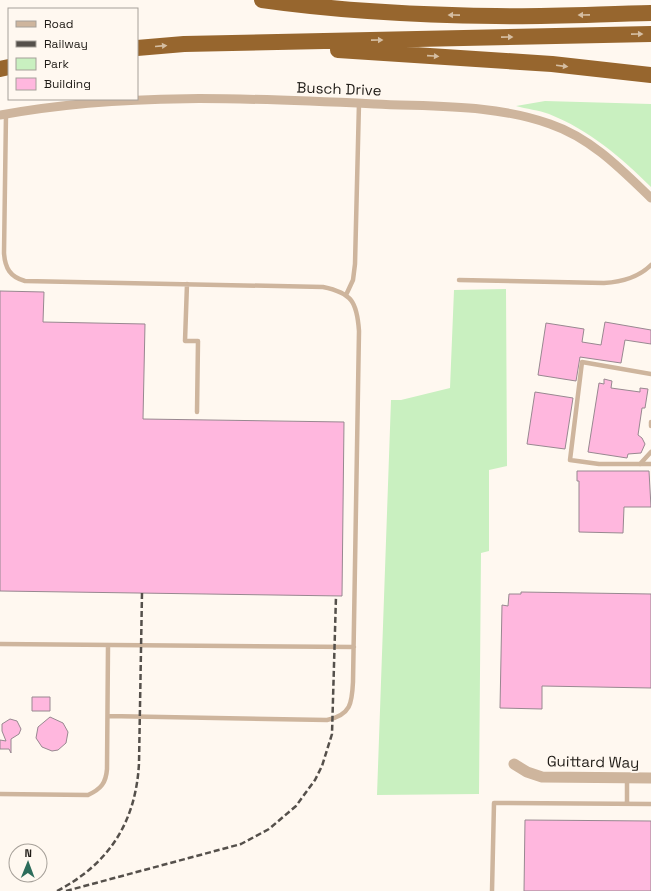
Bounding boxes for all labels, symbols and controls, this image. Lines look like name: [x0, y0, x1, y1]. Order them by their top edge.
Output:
legend: [8, 8, 138, 100]
one-way arrow: [448, 12, 460, 19]
one-way arrow: [577, 12, 590, 18]
text: Road: [44, 16, 73, 32]
one-way arrow: [631, 31, 644, 37]
one-way arrow: [501, 34, 514, 40]
text: Railway: [44, 36, 88, 52]
one-way arrow: [371, 37, 384, 43]
one-way arrow: [155, 43, 167, 49]
one-way arrow: [427, 52, 439, 59]
text: Park: [44, 56, 69, 72]
one-way arrow: [556, 63, 568, 69]
text: Building: [44, 76, 91, 92]
street label: Busch Drive: [296, 78, 382, 99]
street label: Guittard Way: [547, 751, 639, 772]
north arrow: [8, 843, 48, 883]
text: N: [24, 846, 32, 860]

